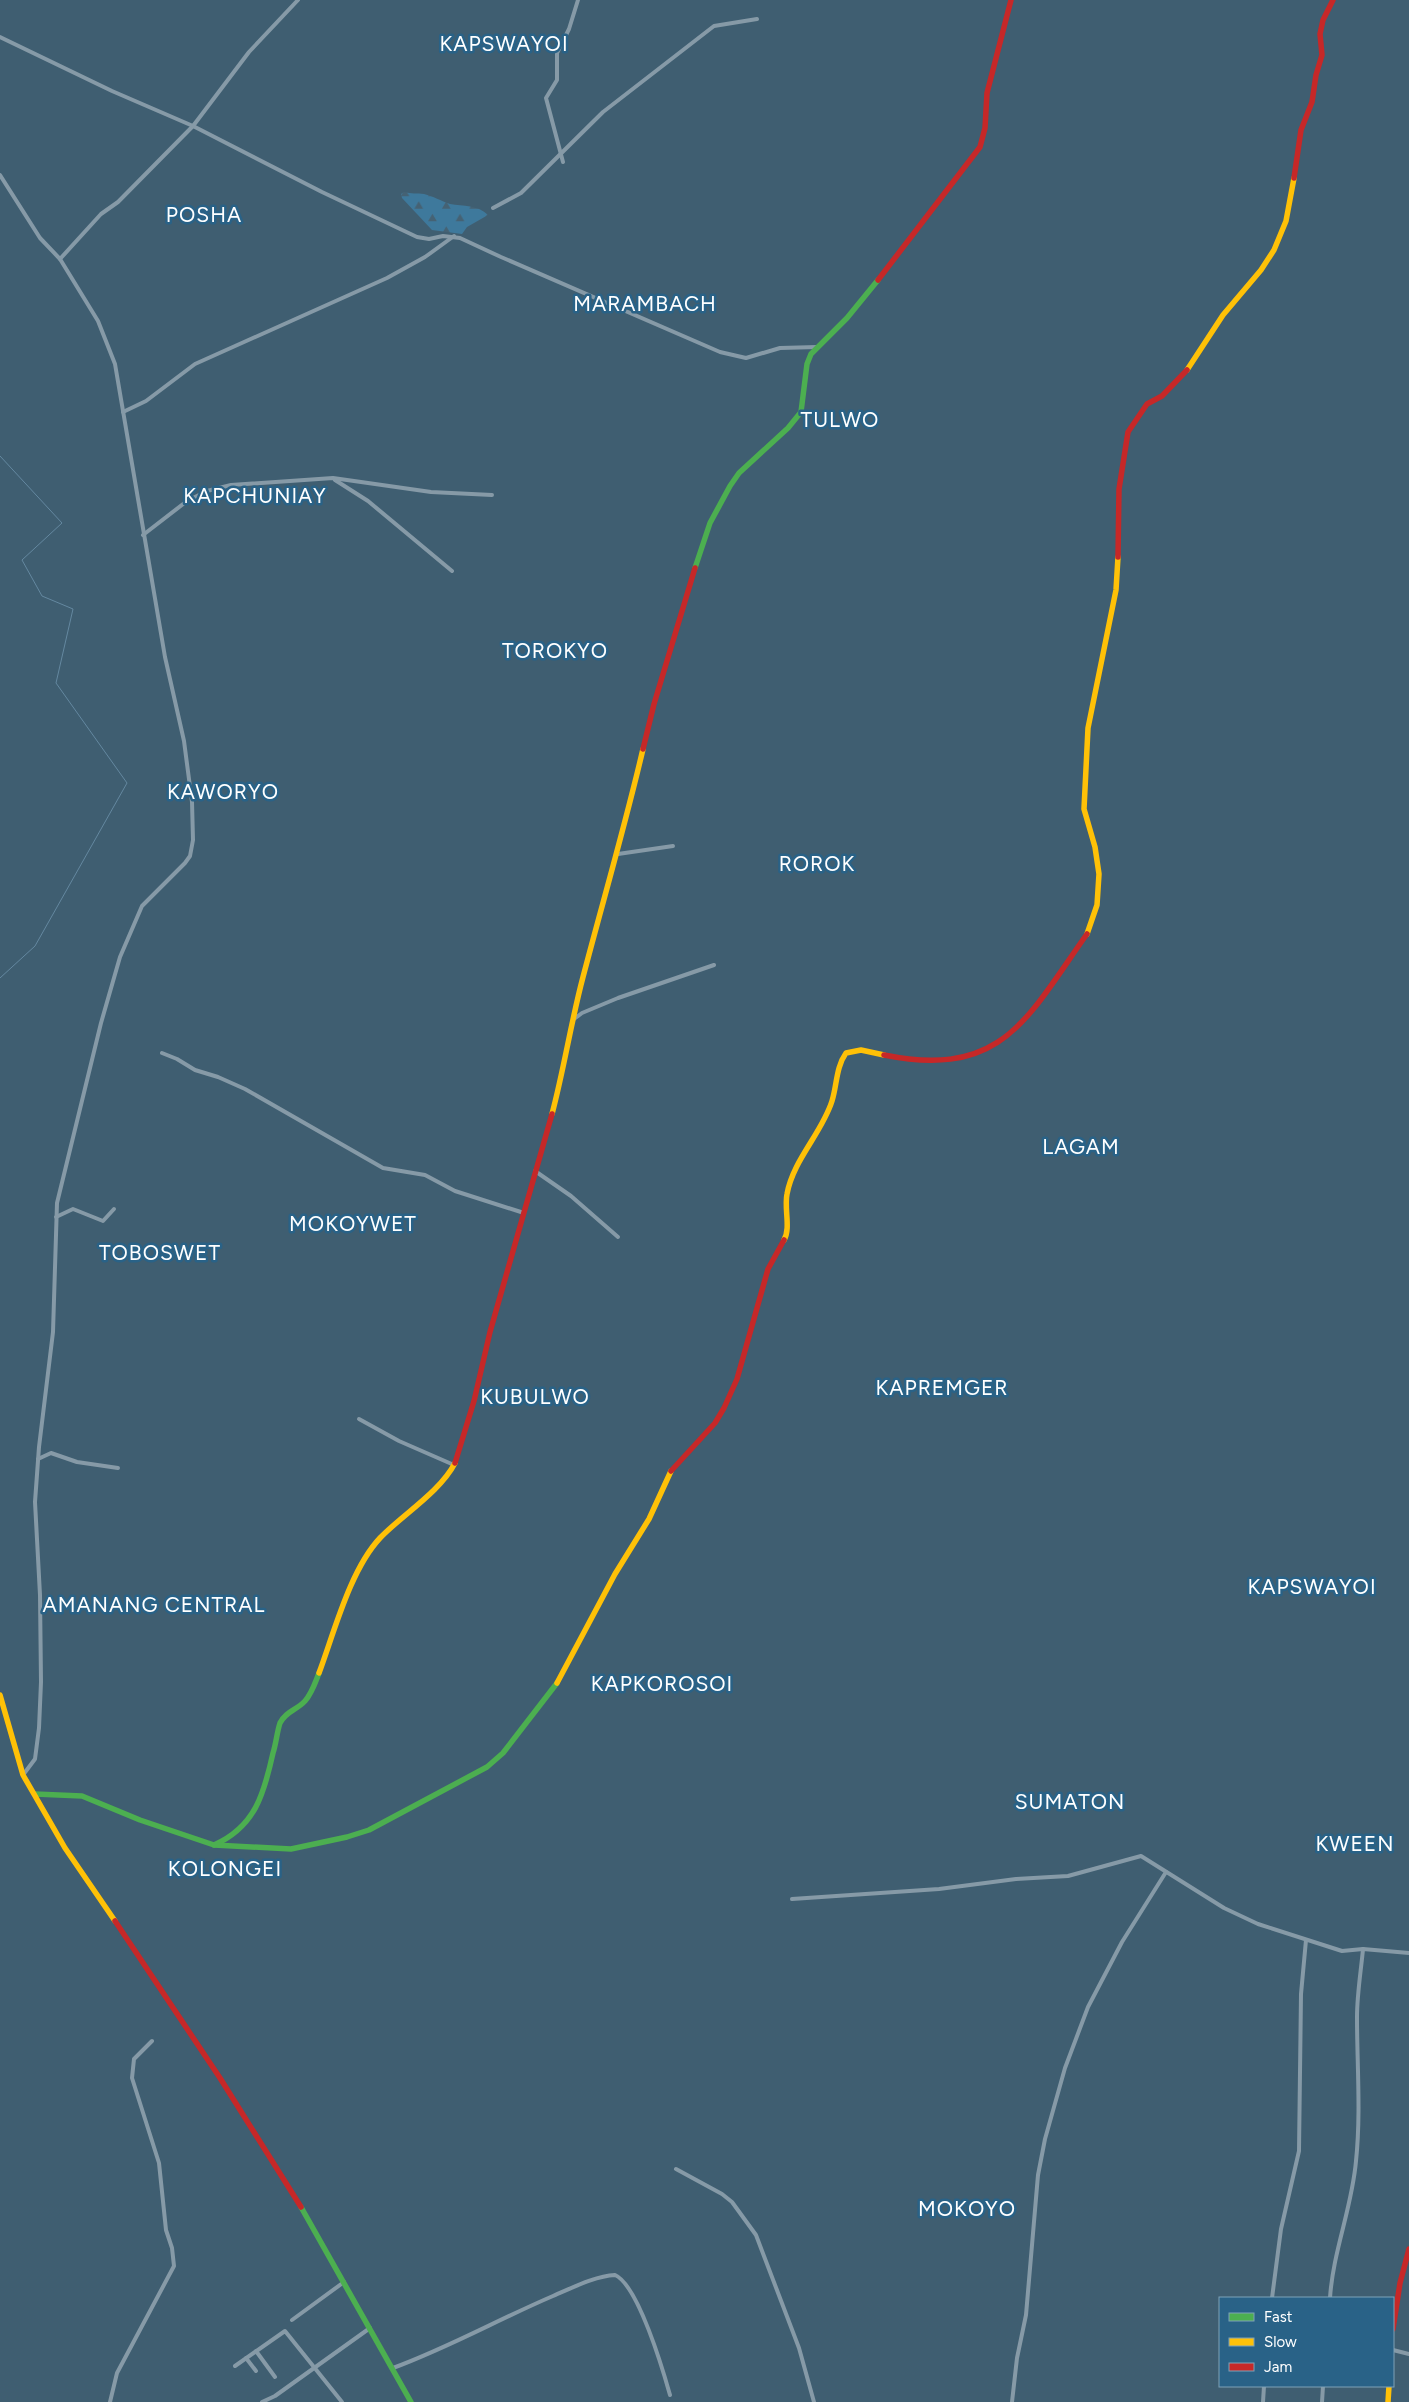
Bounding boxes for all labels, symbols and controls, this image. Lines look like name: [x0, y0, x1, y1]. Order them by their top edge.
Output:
district label: KAPSWAYOI: [439, 31, 569, 56]
district label: POSHA: [166, 202, 242, 227]
district label: MARAMBACH: [573, 291, 717, 316]
district label: TULWO: [801, 407, 879, 432]
district label: KAPCHUNIAY: [183, 483, 327, 508]
district label: TOROKYO: [502, 638, 608, 663]
district label: KAWORYO: [167, 779, 279, 804]
district label: ROROK: [779, 851, 855, 876]
district label: LAGAM: [1042, 1134, 1120, 1159]
district label: MOKOYWET: [289, 1211, 417, 1236]
district label: TOBOSWET: [99, 1240, 221, 1265]
district label: KAPREMGER: [875, 1375, 1009, 1400]
district label: KUBULWO: [480, 1384, 590, 1409]
district label: KAPSWAYOI: [1247, 1574, 1377, 1599]
district label: AMANANG CENTRAL: [43, 1592, 265, 1617]
district label: KAPKOROSOI: [591, 1671, 733, 1696]
district label: SUMATON: [1015, 1789, 1125, 1814]
district label: KWEEN: [1315, 1831, 1395, 1856]
district label: KOLONGEI: [168, 1856, 282, 1881]
district label: MOKOYO: [918, 2196, 1016, 2221]
legend: [1219, 2297, 1394, 2387]
text: Fast: [1264, 2308, 1293, 2326]
text: Slow: [1264, 2333, 1297, 2351]
text: Jam: [1264, 2358, 1292, 2376]

